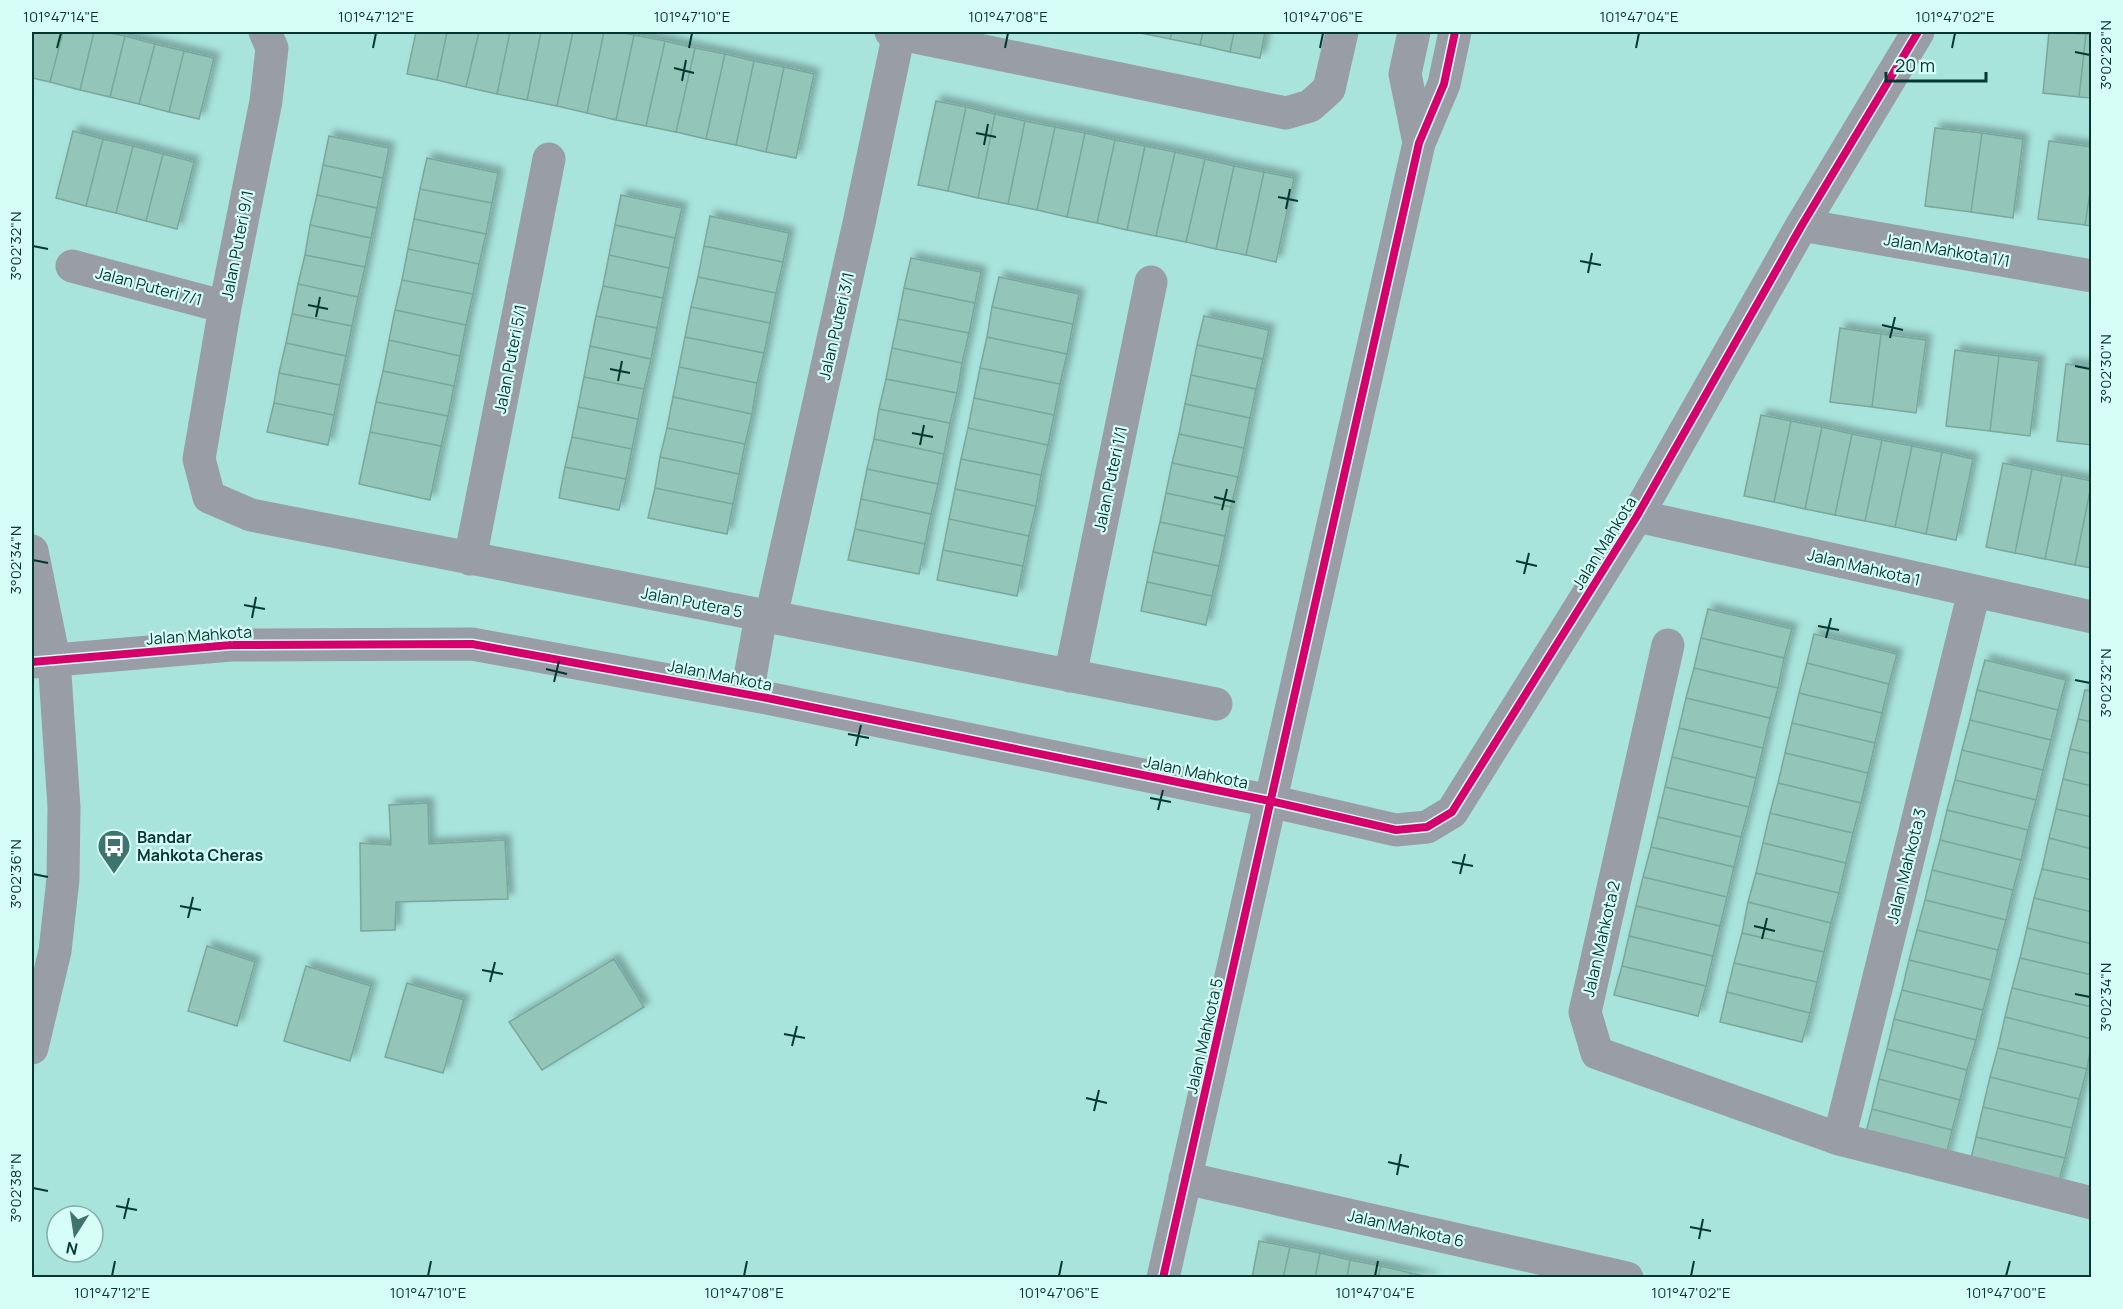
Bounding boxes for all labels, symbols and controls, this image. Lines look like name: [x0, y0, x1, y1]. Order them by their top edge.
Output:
text: 101°47'14"E: [23, 6, 99, 27]
text: 101°47'12"E: [338, 6, 414, 27]
text: 101°47'10"E: [654, 6, 730, 27]
text: 101°47'08"E: [968, 6, 1048, 27]
text: 101°47'06"E: [1283, 6, 1363, 27]
text: 101°47'04"E: [1599, 6, 1679, 27]
text: 101°47'02"E: [1915, 6, 1995, 27]
text: 3°02'28"N: [2095, 20, 2116, 90]
scale bar: [1886, 45, 1986, 83]
text: 20 m: [1895, 53, 1935, 77]
street label: Jalan Puteri 9/1: [216, 188, 258, 302]
text: 3°02'32"N: [5, 212, 26, 280]
street label: Jalan Mahkota 1/1: [1882, 228, 2012, 272]
street label: Jalan Puteri 7/1: [93, 261, 205, 311]
street label: Jalan Puteri 3/1: [813, 270, 859, 382]
street label: Jalan Puteri 5/1: [489, 303, 531, 415]
text: 3°02'30"N: [2095, 334, 2116, 404]
street label: Jalan Puteri 1/1: [1088, 424, 1132, 534]
street label: Jalan Mahkota: [1567, 492, 1641, 594]
text: 3°02'34"N: [5, 526, 26, 594]
street label: Jalan Mahkota 1: [1805, 543, 1923, 591]
street label: Jalan Putera 5: [639, 581, 745, 623]
street label: Jalan Mahkota: [145, 620, 253, 650]
text: 3°02'32"N: [2095, 649, 2116, 717]
street label: Jalan Mahkota: [666, 654, 774, 696]
street label: Jalan Mahkota: [1142, 750, 1250, 794]
street label: Jalan Mahkota 3: [1881, 806, 1931, 926]
place label: Bandar Mahkota Cheras: [137, 826, 263, 866]
bus stop icon: Bandar Mahkota Cheras: [96, 828, 132, 875]
text: 3°02'36"N: [5, 839, 26, 909]
street label: Jalan Mahkota 2: [1577, 879, 1625, 999]
text: 3°02'34"N: [2095, 963, 2116, 1031]
street label: Jalan Mahkota 5: [1180, 976, 1228, 1096]
text: 3°02'38"N: [5, 1153, 26, 1223]
north arrow: [45, 1204, 105, 1264]
street label: Jalan Mahkota 6: [1345, 1204, 1467, 1252]
text: N: [64, 1237, 80, 1261]
text: 101°47'12"E: [74, 1282, 150, 1303]
text: 101°47'10"E: [390, 1282, 466, 1303]
text: 101°47'08"E: [704, 1282, 784, 1303]
text: 101°47'06"E: [1019, 1282, 1099, 1303]
text: 101°47'04"E: [1335, 1282, 1415, 1303]
text: 101°47'02"E: [1651, 1282, 1731, 1303]
text: 101°47'00"E: [1966, 1282, 2046, 1303]

